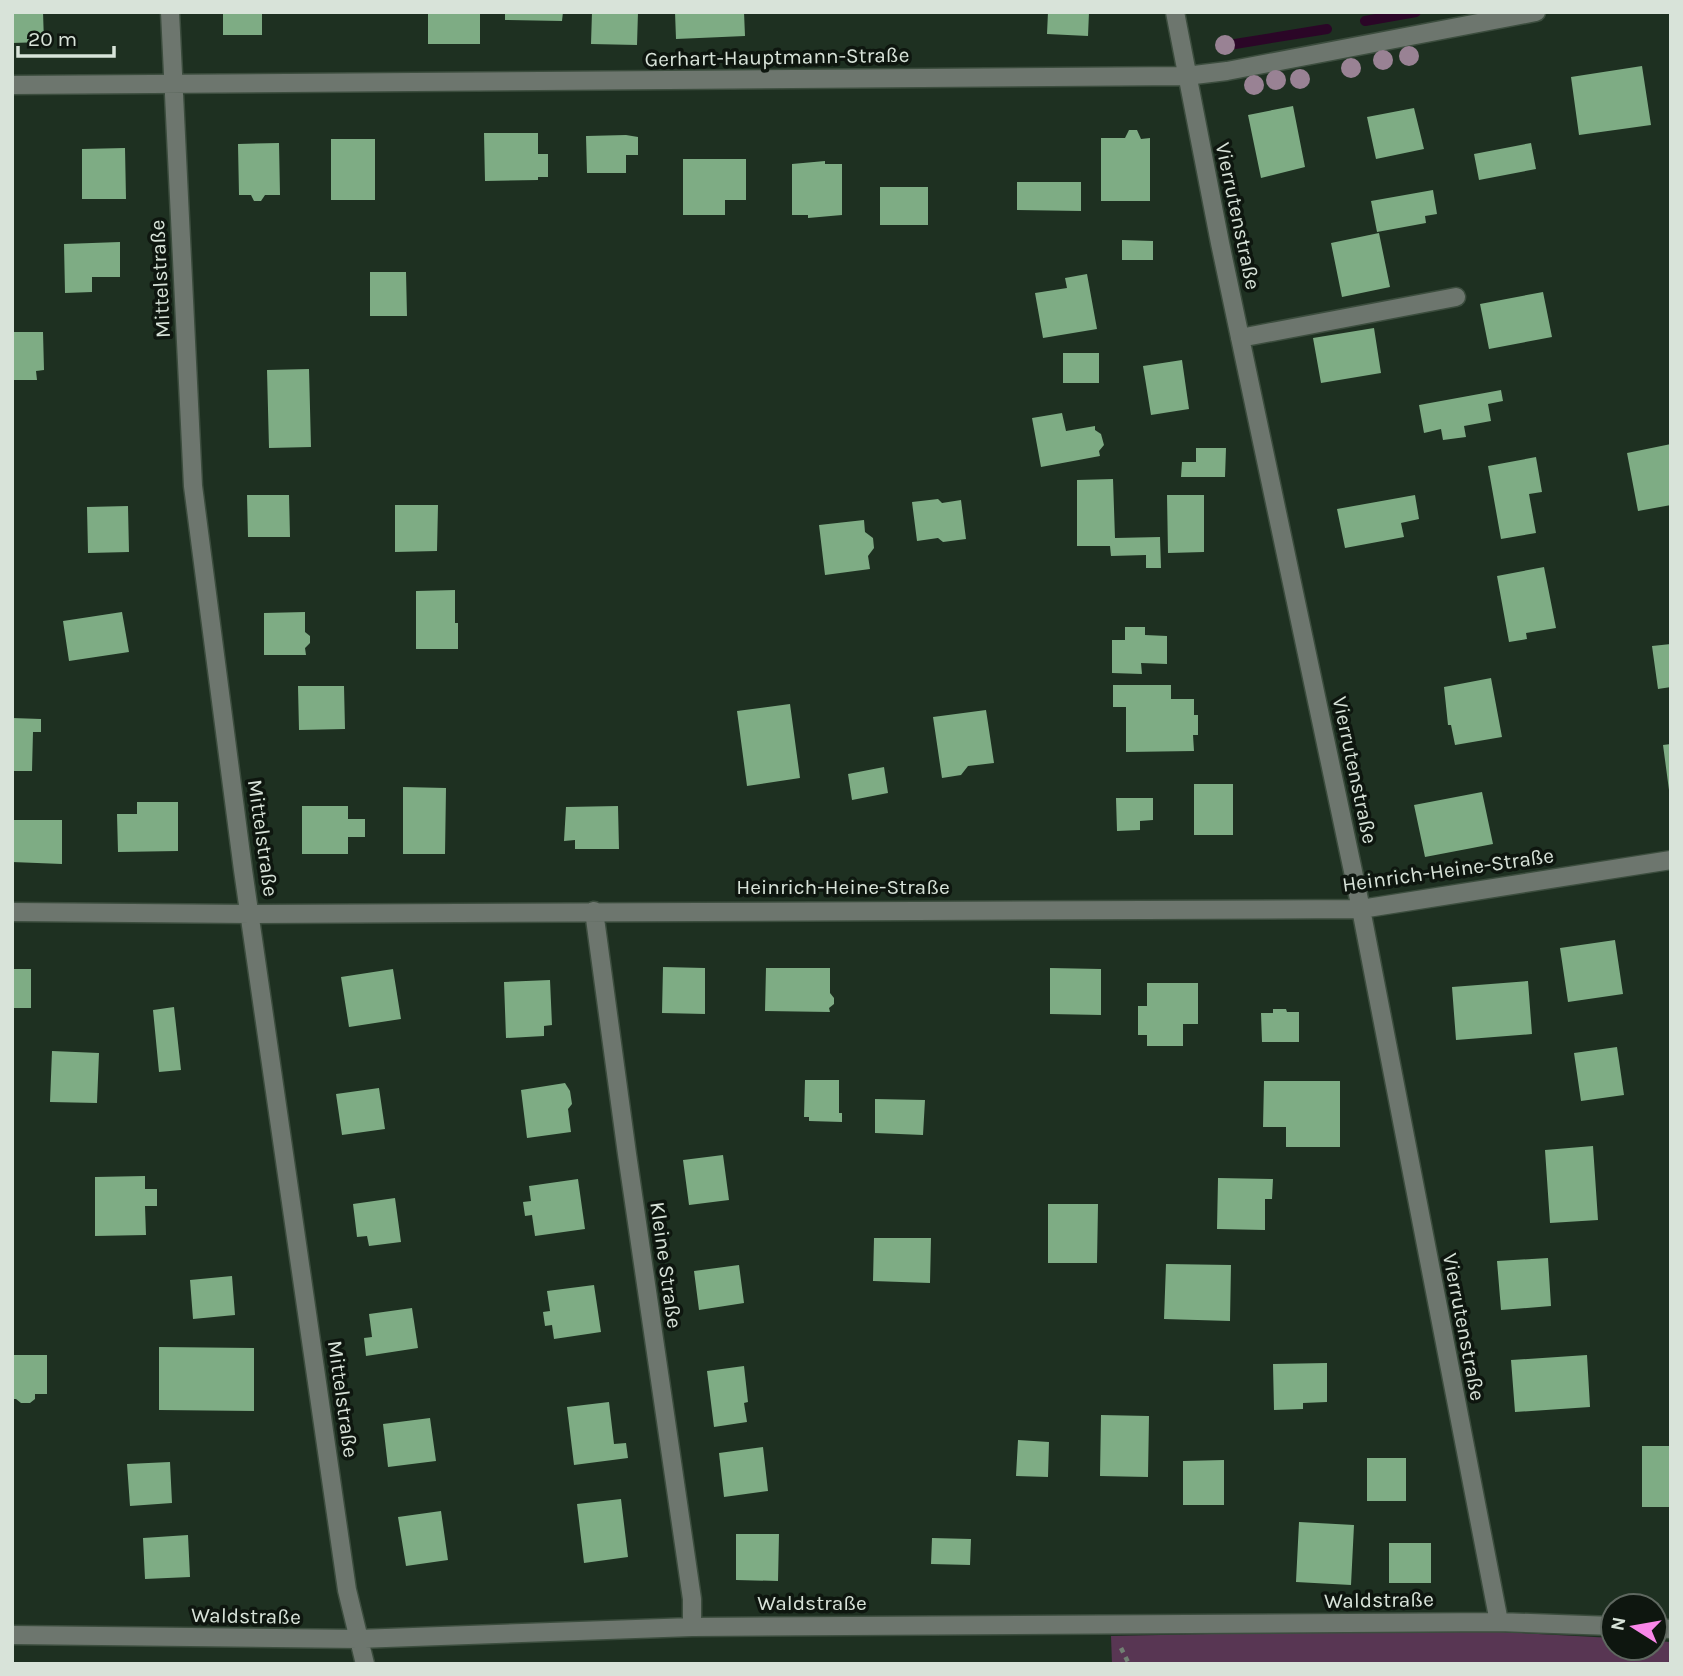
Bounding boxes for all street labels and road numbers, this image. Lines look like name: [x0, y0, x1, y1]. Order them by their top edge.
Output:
street label: Gerhart-Hauptmann-Straße: [644, 43, 910, 71]
street label: Vierrutenstraße: [1211, 140, 1265, 292]
street label: Mittelstraße: [145, 219, 175, 339]
street label: Vierrutenstraße: [1328, 694, 1382, 846]
street label: Mittelstraße: [243, 778, 283, 898]
street label: Heinrich-Heine-Straße: [1341, 843, 1555, 897]
street label: Heinrich-Heine-Straße: [736, 875, 950, 899]
street label: Kleine Straße: [645, 1200, 687, 1330]
street label: Vierrutenstraße: [1438, 1251, 1490, 1403]
street label: Mittelstraße: [323, 1339, 363, 1459]
street label: Waldstraße: [1324, 1587, 1434, 1613]
street label: Waldstraße: [757, 1591, 867, 1615]
street label: Waldstraße: [191, 1603, 301, 1629]

